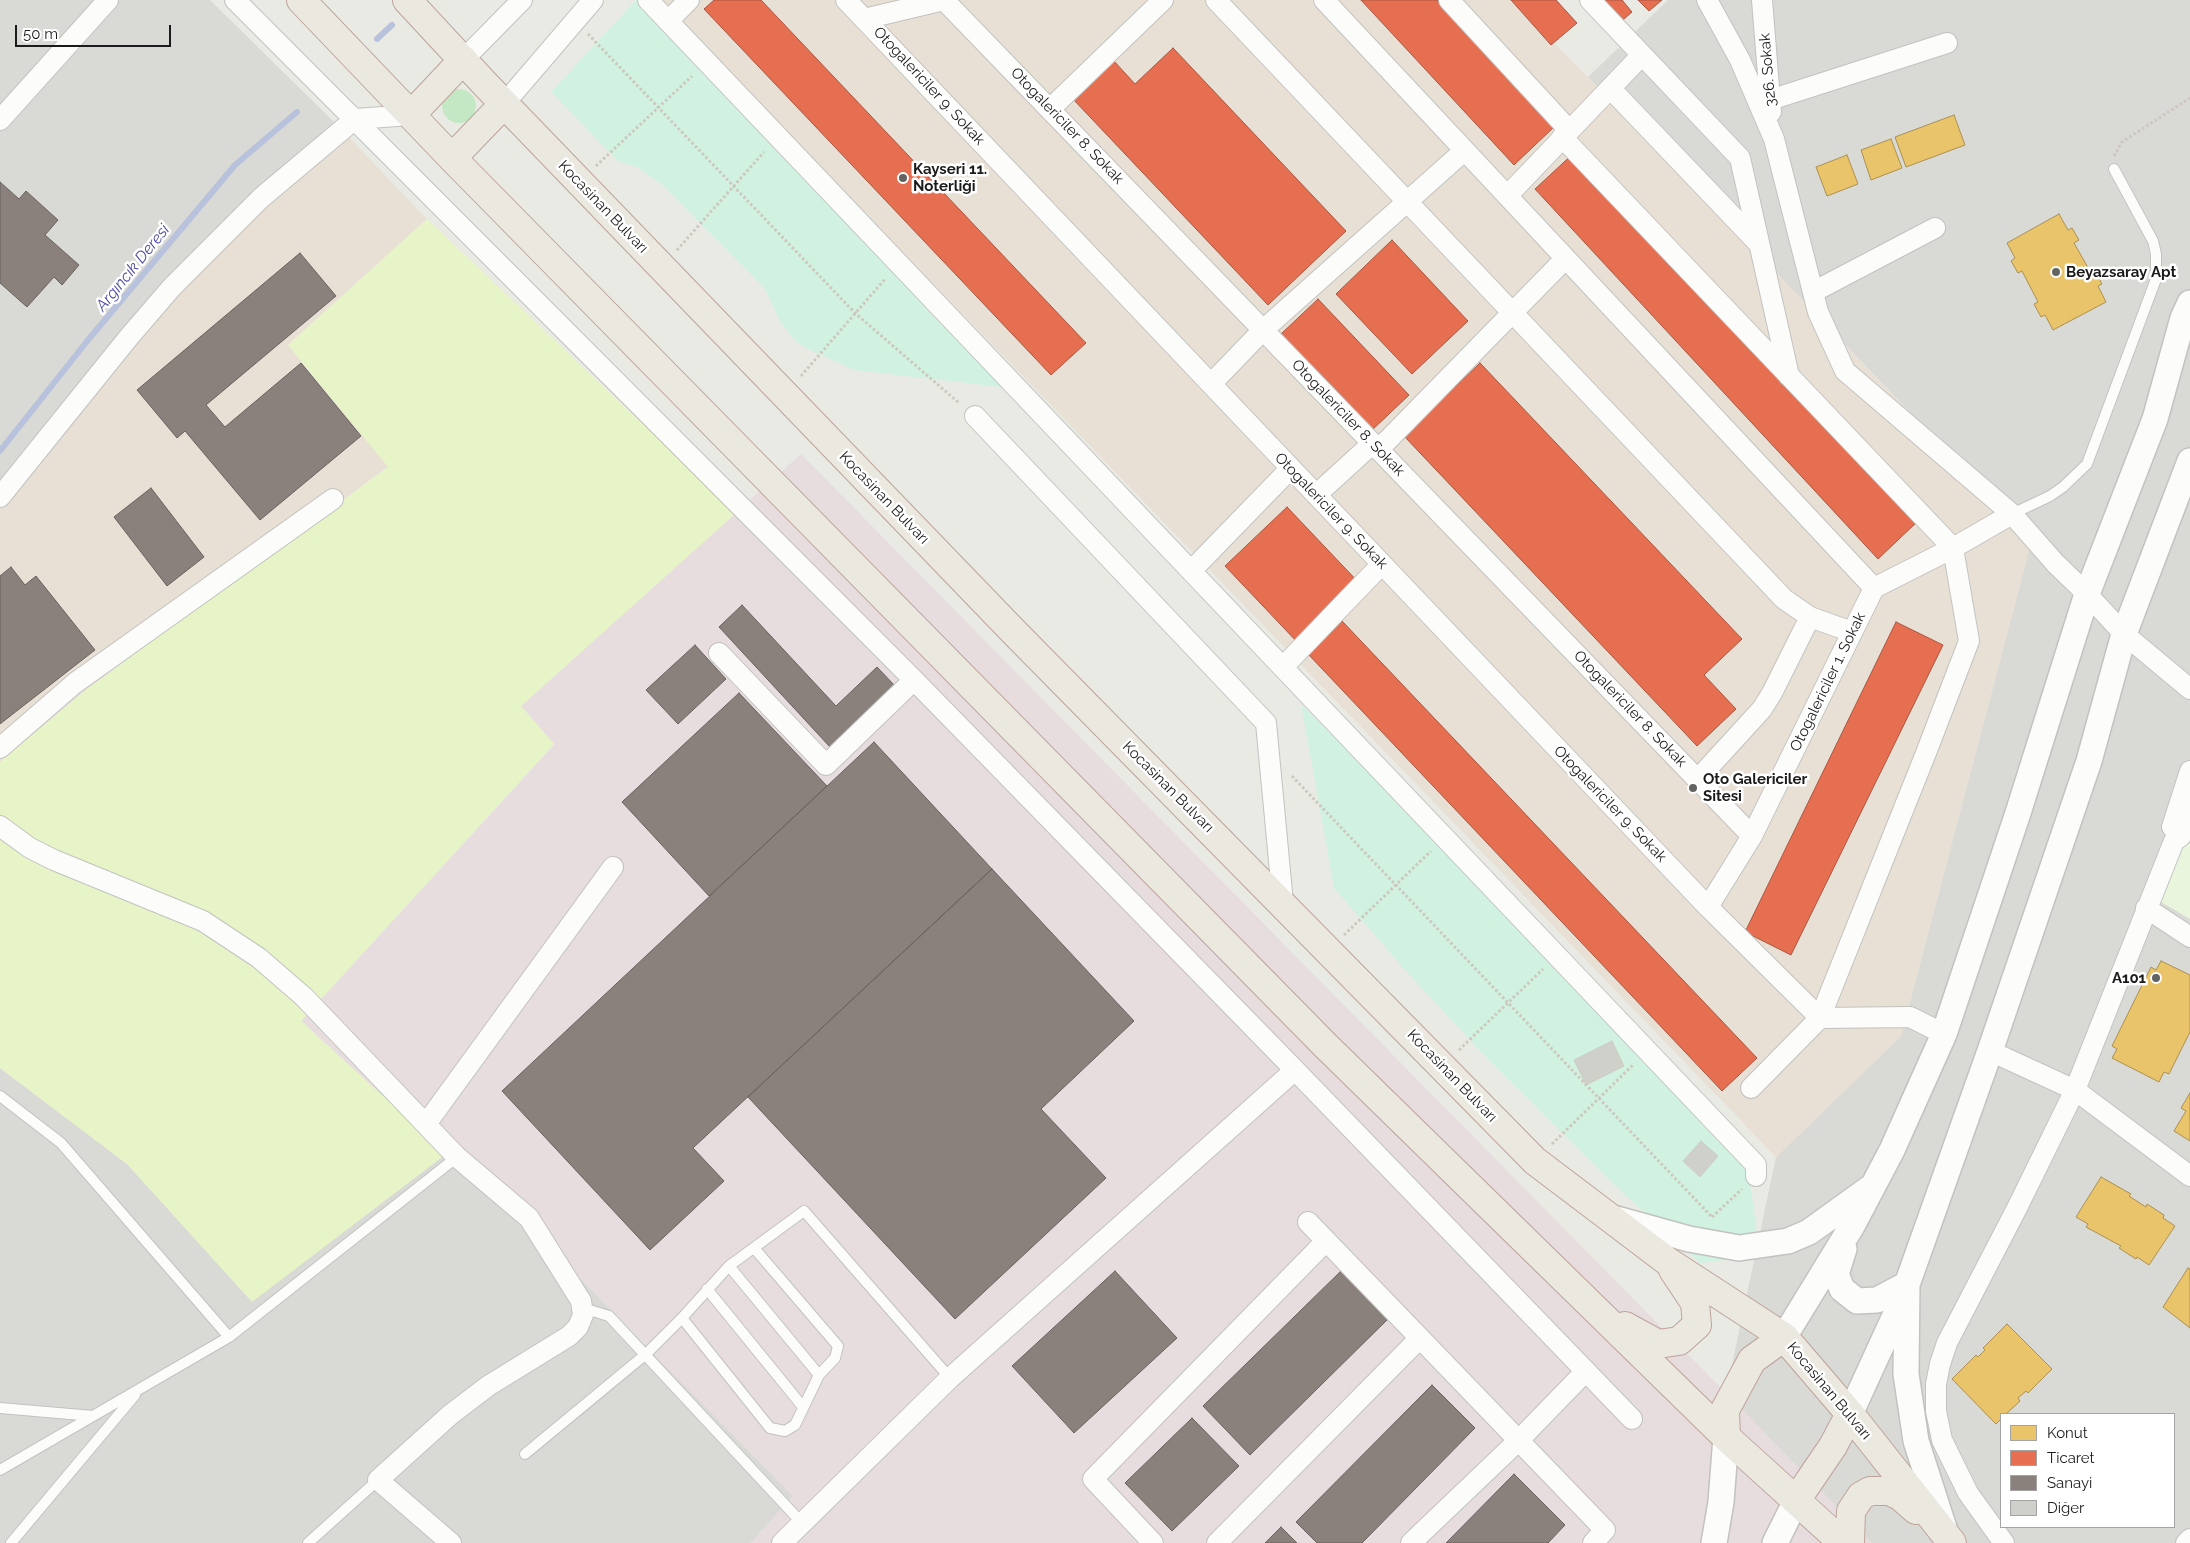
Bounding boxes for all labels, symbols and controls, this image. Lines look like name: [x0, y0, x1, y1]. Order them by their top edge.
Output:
scale bar: [18, 15, 174, 47]
street label: Otogalericiler 9. Sokak: [870, 23, 988, 149]
text: 50 m: [23, 25, 58, 43]
street label: 326. Sokak: [1756, 33, 1780, 107]
street label: Otogalericiler 8. Sokak: [1007, 64, 1127, 188]
street label: Kocasinan Bulvarı: [554, 157, 652, 257]
place label: Kayseri 11. Noterliği: [913, 160, 987, 195]
marker: Kayseri 11. Noterliği: [897, 172, 909, 184]
water label: Argıncık Deresi: [92, 221, 174, 315]
place label: Beyazsaray Apt: [2066, 263, 2176, 281]
marker: Beyazsaray Apt: [2050, 266, 2062, 278]
street label: Otogalericiler 8. Sokak: [1288, 356, 1408, 480]
street label: Kocasinan Bulvarı: [835, 448, 933, 548]
street label: Otogalericiler 9. Sokak: [1271, 449, 1391, 573]
street label: Otogalericiler 1. Sokak: [1786, 609, 1870, 755]
street label: Otogalericiler 8. Sokak: [1570, 647, 1690, 771]
street label: Kocasinan Bulvarı: [1119, 738, 1217, 836]
street label: Otogalericiler 9. Sokak: [1550, 742, 1670, 866]
place label: Oto Galericiler Sitesi: [1703, 770, 1807, 805]
marker: Oto Galericiler Sitesi: [1687, 782, 1699, 794]
place label: A101: [2112, 969, 2146, 987]
marker: A101: [2150, 972, 2162, 984]
street label: Kocasinan Bulvarı: [1403, 1026, 1501, 1126]
street label: Kocasinan Bulvarı: [1783, 1339, 1875, 1443]
legend: [2000, 1413, 2175, 1528]
text: Konut: [2047, 1424, 2088, 1442]
text: Ticaret: [2047, 1449, 2095, 1467]
text: Sanayi: [2047, 1474, 2092, 1492]
text: Diğer: [2047, 1499, 2084, 1517]

